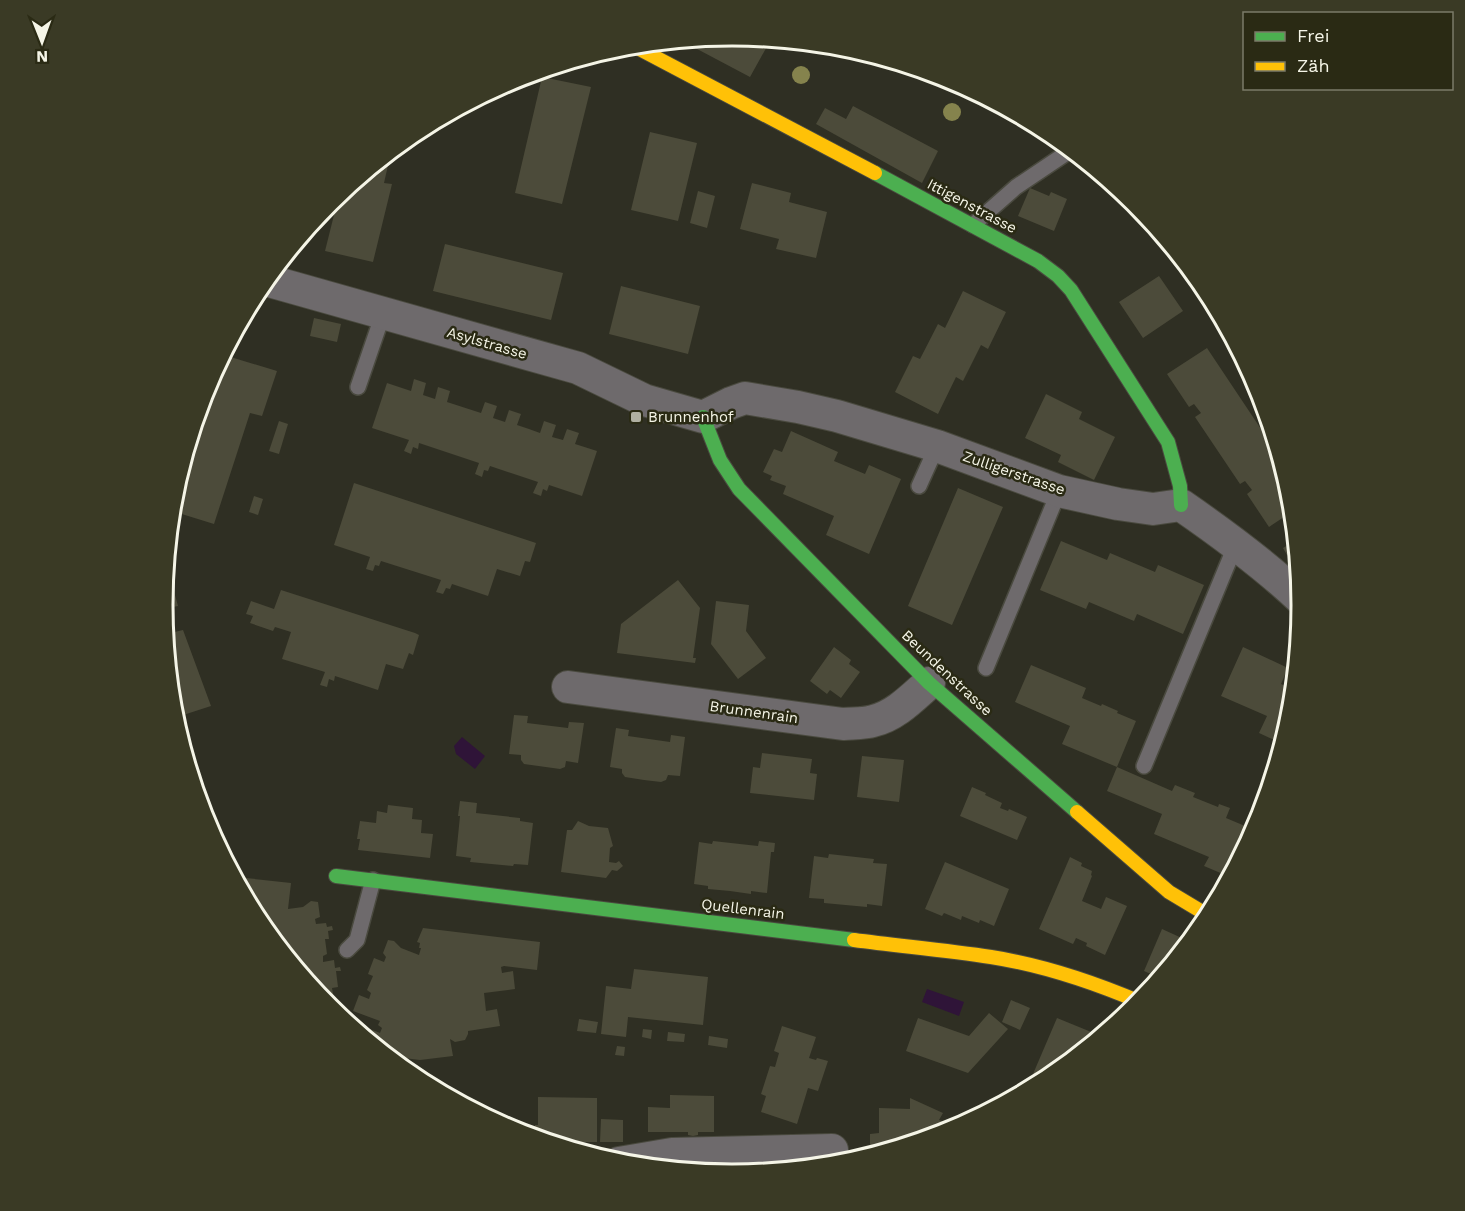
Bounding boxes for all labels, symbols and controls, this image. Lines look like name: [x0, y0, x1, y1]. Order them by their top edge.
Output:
north arrow: [12, 12, 72, 72]
legend: [1243, 12, 1453, 90]
text: Frei: [1297, 25, 1329, 46]
text: N: [36, 47, 48, 66]
text: Zäh: [1297, 55, 1330, 76]
street label: Ittigenstrasse: [924, 175, 1020, 237]
street label: Asylstrasse: [445, 323, 529, 363]
place label: Brunnenhof: [648, 408, 734, 426]
marker: Brunnenhof: [629, 410, 643, 424]
street label: Zulligerstrasse: [960, 447, 1068, 499]
street label: Beundenstrasse: [898, 626, 996, 720]
street label: Brunnenrain: [709, 697, 799, 727]
street label: Quellenrain: [700, 895, 786, 923]

